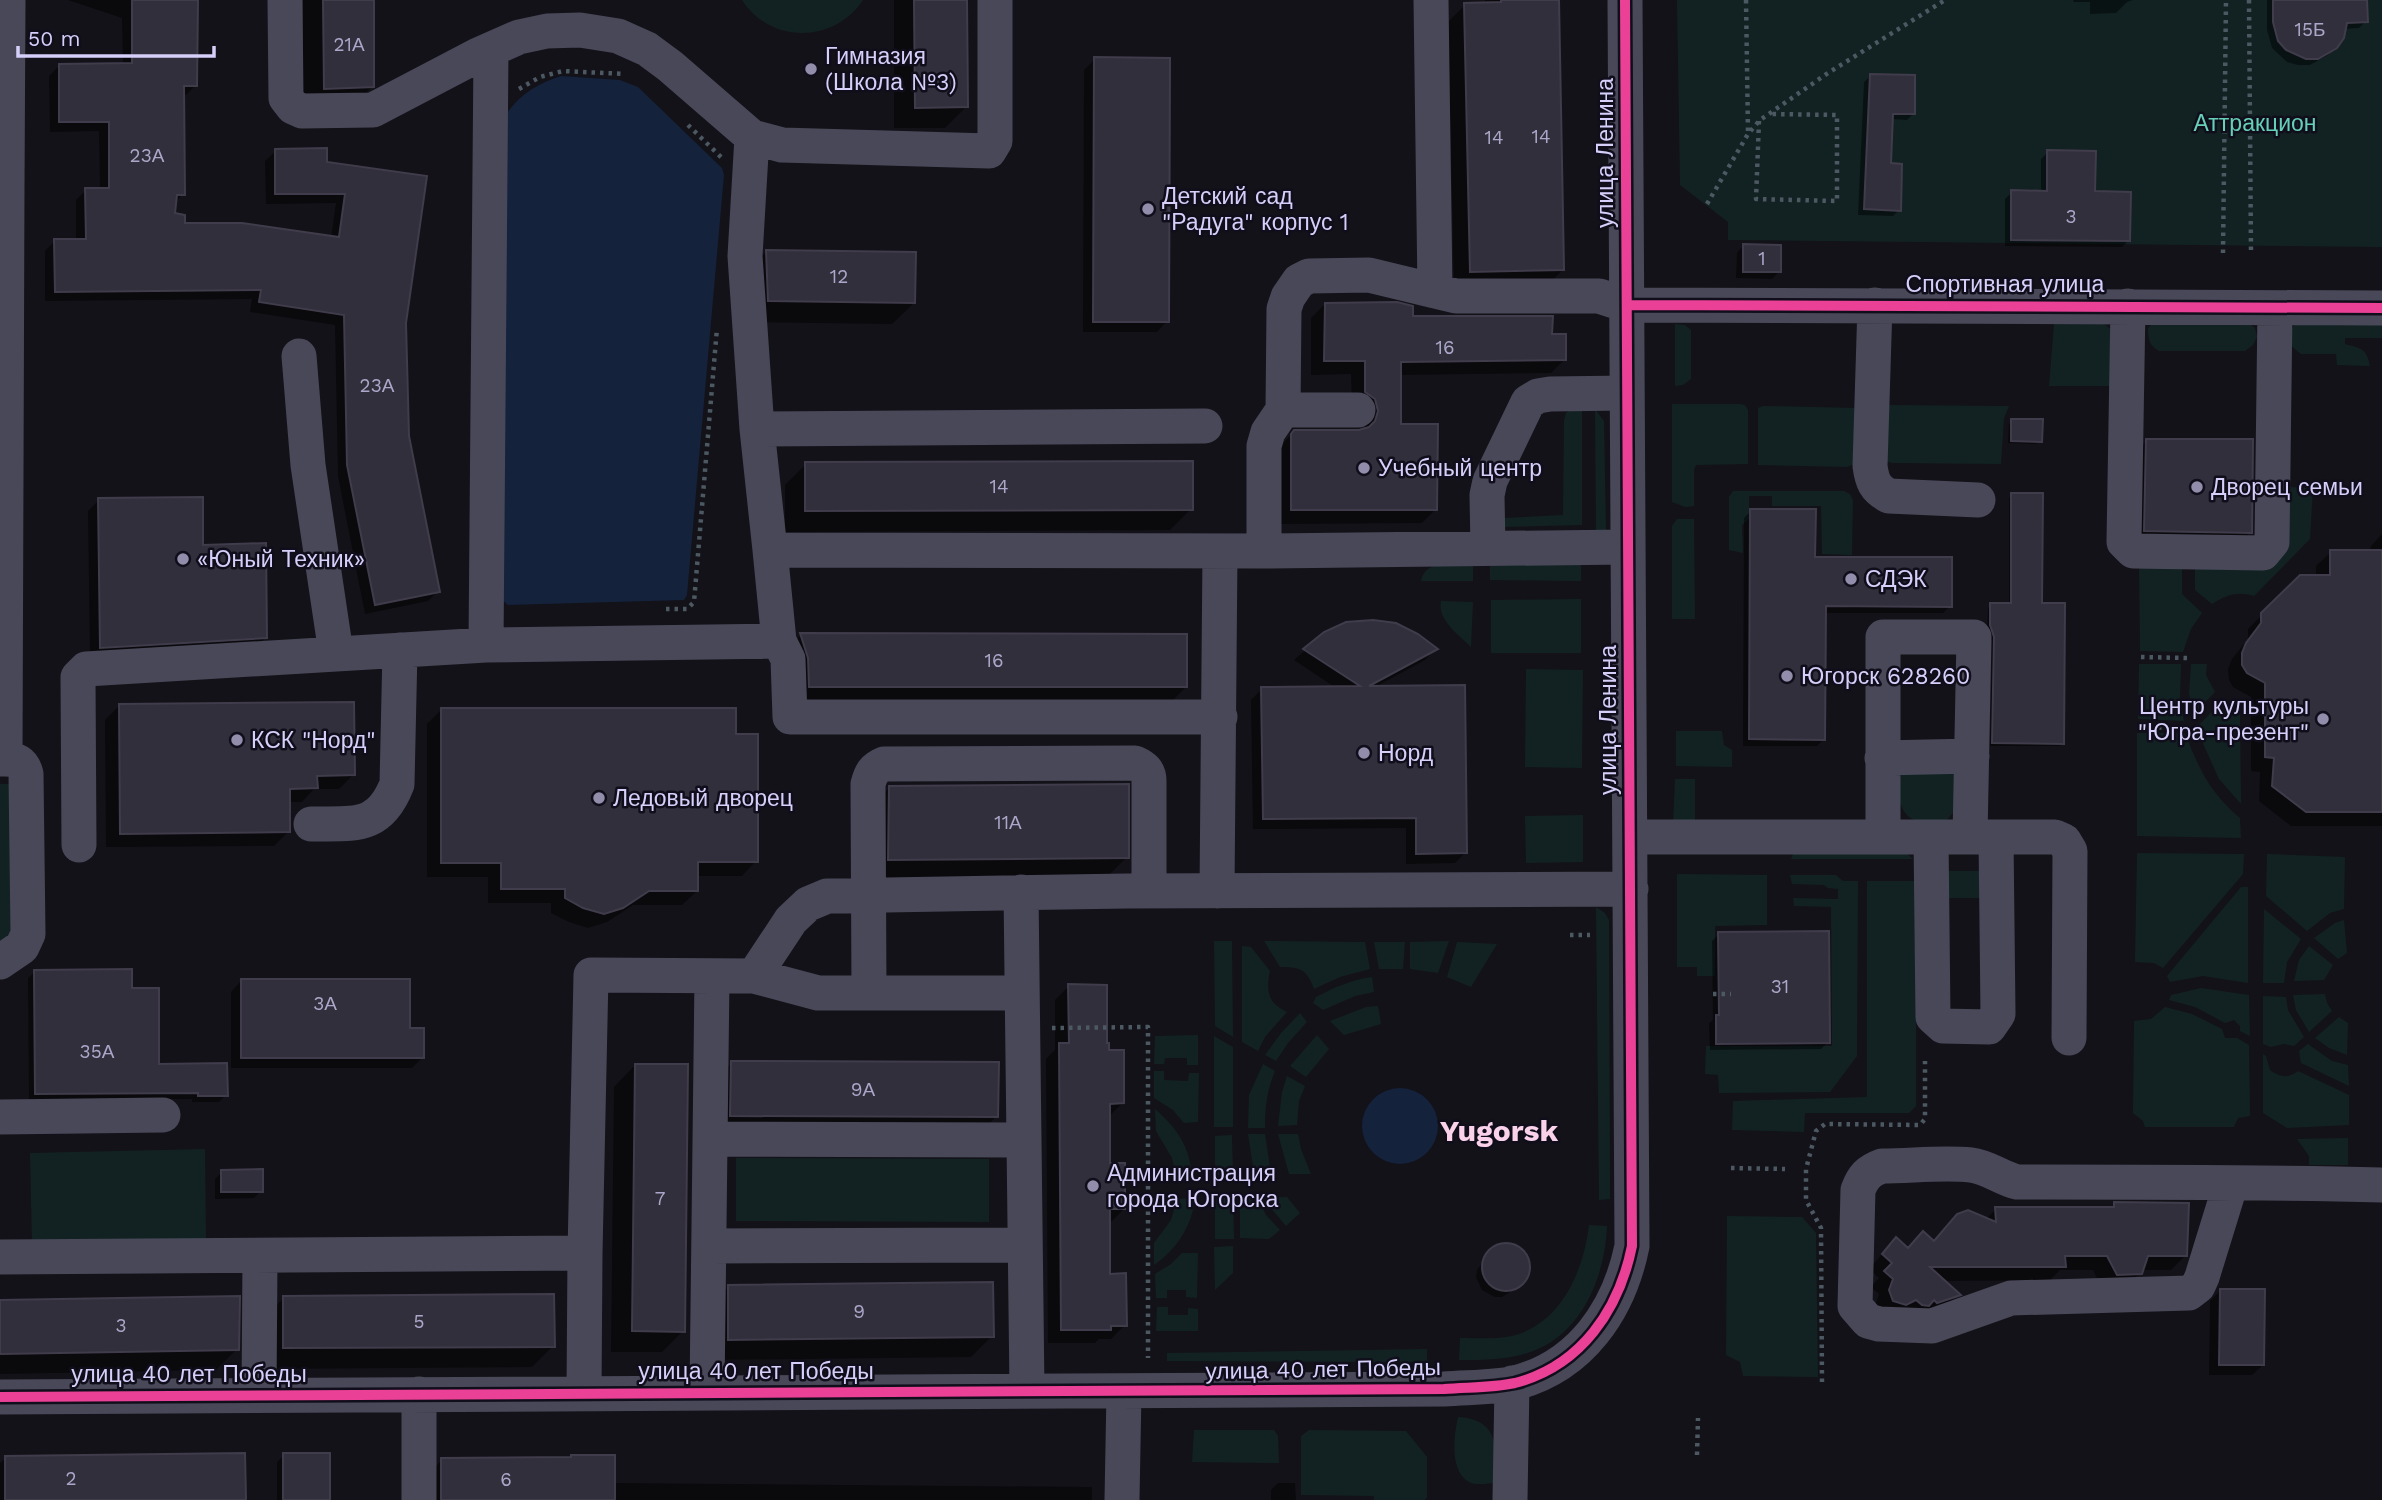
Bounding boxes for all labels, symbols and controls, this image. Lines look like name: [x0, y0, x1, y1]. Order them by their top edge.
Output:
scale bar: [18, 14, 214, 58]
house number: 15Б: [2295, 18, 2325, 41]
text: 50 m: [28, 26, 80, 51]
house number: 21А: [333, 33, 365, 56]
place label: Гимназия (Школа №3): [825, 43, 957, 96]
marker: Гимназия (Школа №3): [803, 61, 819, 77]
street label: улица Ленина: [1592, 78, 1619, 228]
park label: Аттракцион: [2193, 110, 2317, 137]
house number: 14: [1531, 125, 1551, 148]
house number: 14: [1484, 126, 1504, 149]
house number: 23А: [130, 144, 165, 167]
place label: Детский сад "Радуга" корпус 1: [1162, 183, 1349, 236]
marker: Детский сад "Радуга" корпус 1: [1140, 201, 1156, 217]
house number: 3: [2065, 205, 2077, 228]
house number: 1: [1758, 247, 1766, 270]
house number: 12: [830, 265, 848, 288]
street label: Спортивная улица: [1906, 271, 2105, 298]
house number: 16: [1436, 336, 1454, 359]
house number: 23А: [360, 374, 395, 397]
place label: Учебный центр: [1378, 455, 1542, 482]
marker: Учебный центр: [1356, 460, 1372, 476]
place label: Дворец семьи: [2211, 474, 2363, 501]
house number: 14: [989, 475, 1009, 498]
marker: Дворец семьи: [2189, 479, 2205, 495]
place label: «Юный Техник»: [197, 546, 365, 573]
marker: «Юный Техник»: [175, 551, 191, 567]
place label: СДЭК: [1865, 566, 1927, 593]
marker: СДЭК: [1843, 571, 1859, 587]
street label: улица Ленина: [1595, 645, 1622, 795]
house number: 16: [985, 649, 1003, 672]
place label: Югорск 628260: [1801, 663, 1970, 690]
marker: Югорск 628260: [1779, 668, 1795, 684]
place label: Центр культуры "Югра-презент": [2138, 693, 2309, 746]
marker: Центр культуры "Югра-презент": [2315, 711, 2331, 727]
place label: КСК "Норд": [251, 727, 376, 754]
marker: КСК "Норд": [229, 732, 245, 748]
place label: Норд: [1378, 740, 1434, 767]
marker: Норд: [1356, 745, 1372, 761]
place label: Ледовый дворец: [613, 785, 793, 812]
marker: Ледовый дворец: [591, 790, 607, 806]
house number: 11А: [994, 811, 1022, 834]
house number: 31: [1771, 975, 1789, 998]
house number: 3А: [313, 992, 337, 1015]
house number: 35А: [80, 1040, 115, 1063]
house number: 9А: [851, 1078, 876, 1101]
district label: Yugorsk: [1440, 1113, 1558, 1148]
place label: Администрация города Югорска: [1107, 1160, 1279, 1213]
marker: Администрация города Югорска: [1085, 1178, 1101, 1194]
house number: 7: [655, 1187, 665, 1210]
house number: 9: [853, 1300, 865, 1323]
house number: 5: [413, 1310, 425, 1333]
house number: 3: [115, 1314, 127, 1337]
street label: улица 40 лет Победы: [1205, 1354, 1441, 1385]
street label: улица 40 лет Победы: [638, 1358, 874, 1385]
street label: улица 40 лет Победы: [71, 1361, 307, 1388]
house number: 2: [65, 1467, 77, 1490]
house number: 6: [500, 1468, 512, 1491]

